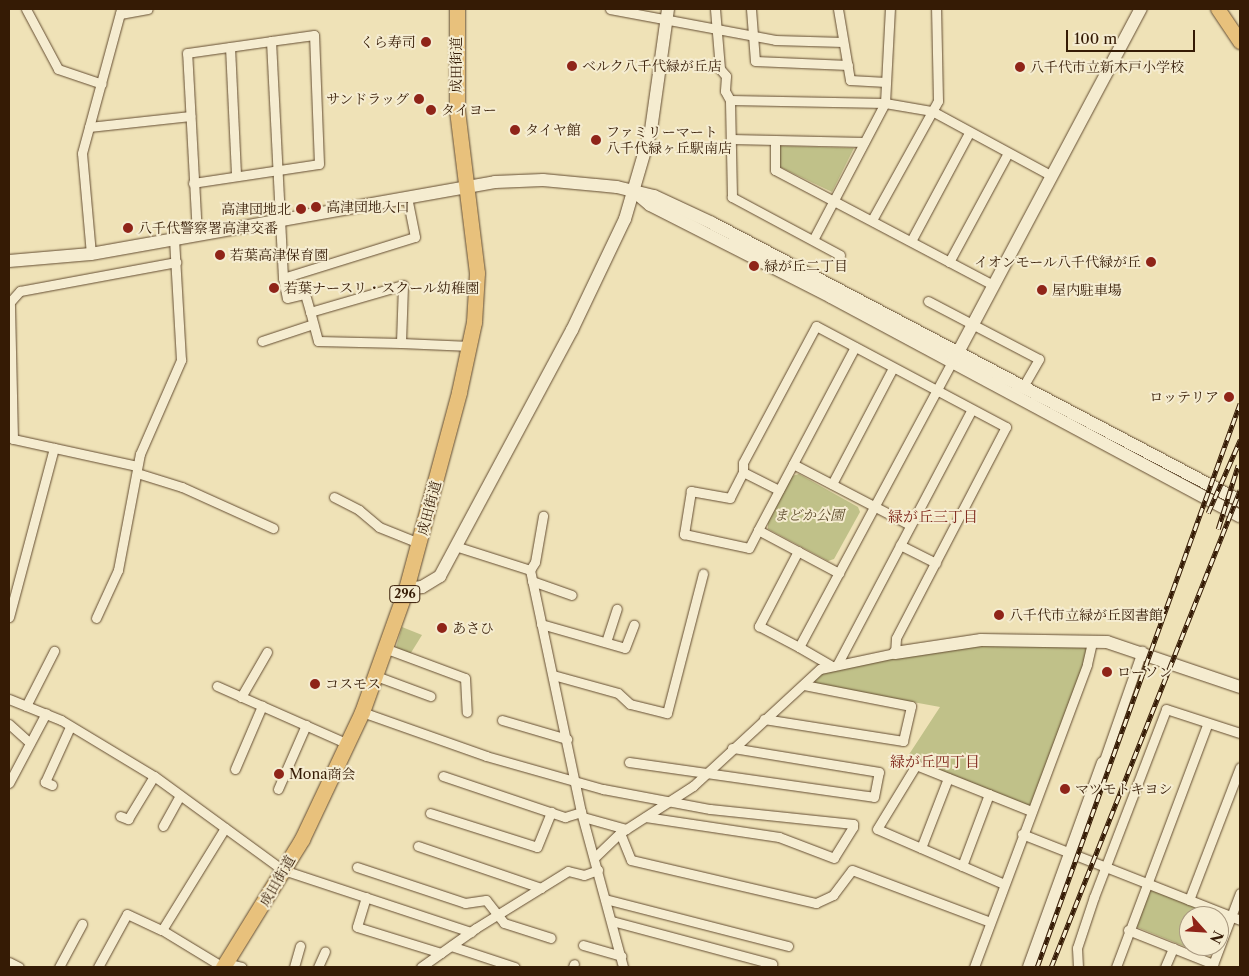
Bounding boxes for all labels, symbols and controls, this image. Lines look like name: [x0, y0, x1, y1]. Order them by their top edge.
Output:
scale bar: [1069, 20, 1198, 52]
text: 100 m: [1074, 29, 1117, 48]
place label: くら寿司: [360, 34, 416, 50]
marker: くら寿司: [420, 36, 432, 48]
street label: 成田街道: [448, 37, 464, 93]
place label: ベルク八千代緑が丘店: [582, 58, 722, 74]
place label: 八千代市立新木戸小学校: [1030, 59, 1184, 75]
marker: ベルク八千代緑が丘店: [566, 60, 578, 72]
marker: 八千代市立新木戸小学校: [1014, 61, 1026, 73]
place label: サンドラッグ: [325, 91, 409, 107]
marker: サンドラッグ: [413, 93, 425, 105]
place label: タイヨー: [441, 102, 497, 118]
marker: タイヨー: [425, 104, 437, 116]
place label: タイヤ館: [525, 122, 581, 138]
marker: タイヤ館: [509, 124, 521, 136]
place label: ファミリーマート 八千代緑ヶ丘駅南店: [606, 124, 732, 156]
marker: ファミリーマート 八千代緑ヶ丘駅南店: [590, 134, 602, 146]
place label: 高津団地入口: [326, 199, 410, 215]
place label: 高津団地北: [221, 201, 291, 217]
marker: 高津団地入口: [310, 201, 322, 213]
marker: 高津団地北: [295, 203, 307, 215]
place label: 八千代警察署高津交番: [138, 220, 278, 236]
marker: 八千代警察署高津交番: [122, 222, 134, 234]
place label: 若葉高津保育園: [230, 247, 328, 263]
marker: 若葉高津保育園: [214, 249, 226, 261]
place label: イオンモール八千代緑が丘: [974, 254, 1141, 270]
marker: イオンモール八千代緑が丘: [1145, 256, 1157, 268]
place label: 緑が丘二丁目: [764, 258, 848, 274]
marker: 緑が丘二丁目: [748, 260, 760, 272]
place label: 若葉ナースリ・スクール幼稚園: [284, 280, 480, 296]
marker: 若葉ナースリ・スクール幼稚園: [268, 282, 280, 294]
place label: 屋内駐車場: [1052, 282, 1122, 298]
marker: 屋内駐車場: [1036, 284, 1048, 296]
place label: ロッテリア: [1149, 389, 1219, 405]
marker: ロッテリア: [1223, 391, 1235, 403]
street label: 成田街道: [414, 479, 444, 537]
park label: まどか公園: [774, 507, 844, 523]
district label: 緑が丘三丁目: [888, 508, 978, 526]
road number: 296: [389, 584, 421, 604]
place label: 八千代市立緑が丘図書館: [1009, 607, 1163, 623]
marker: 八千代市立緑が丘図書館: [993, 609, 1005, 621]
place label: あさひ: [452, 620, 494, 636]
marker: あさひ: [436, 622, 448, 634]
place label: ローソン: [1117, 664, 1173, 680]
marker: ローソン: [1101, 666, 1113, 678]
place label: コスモス: [325, 676, 381, 692]
marker: コスモス: [309, 678, 321, 690]
district label: 緑が丘四丁目: [890, 753, 980, 771]
place label: Mona商会: [289, 766, 356, 782]
marker: Mona商会: [273, 768, 285, 780]
place label: マツモトキヨシ: [1075, 781, 1173, 797]
marker: マツモトキヨシ: [1059, 783, 1071, 795]
street label: 成田街道: [256, 853, 298, 909]
north arrow: [1179, 906, 1229, 956]
text: N: [1206, 928, 1227, 947]

